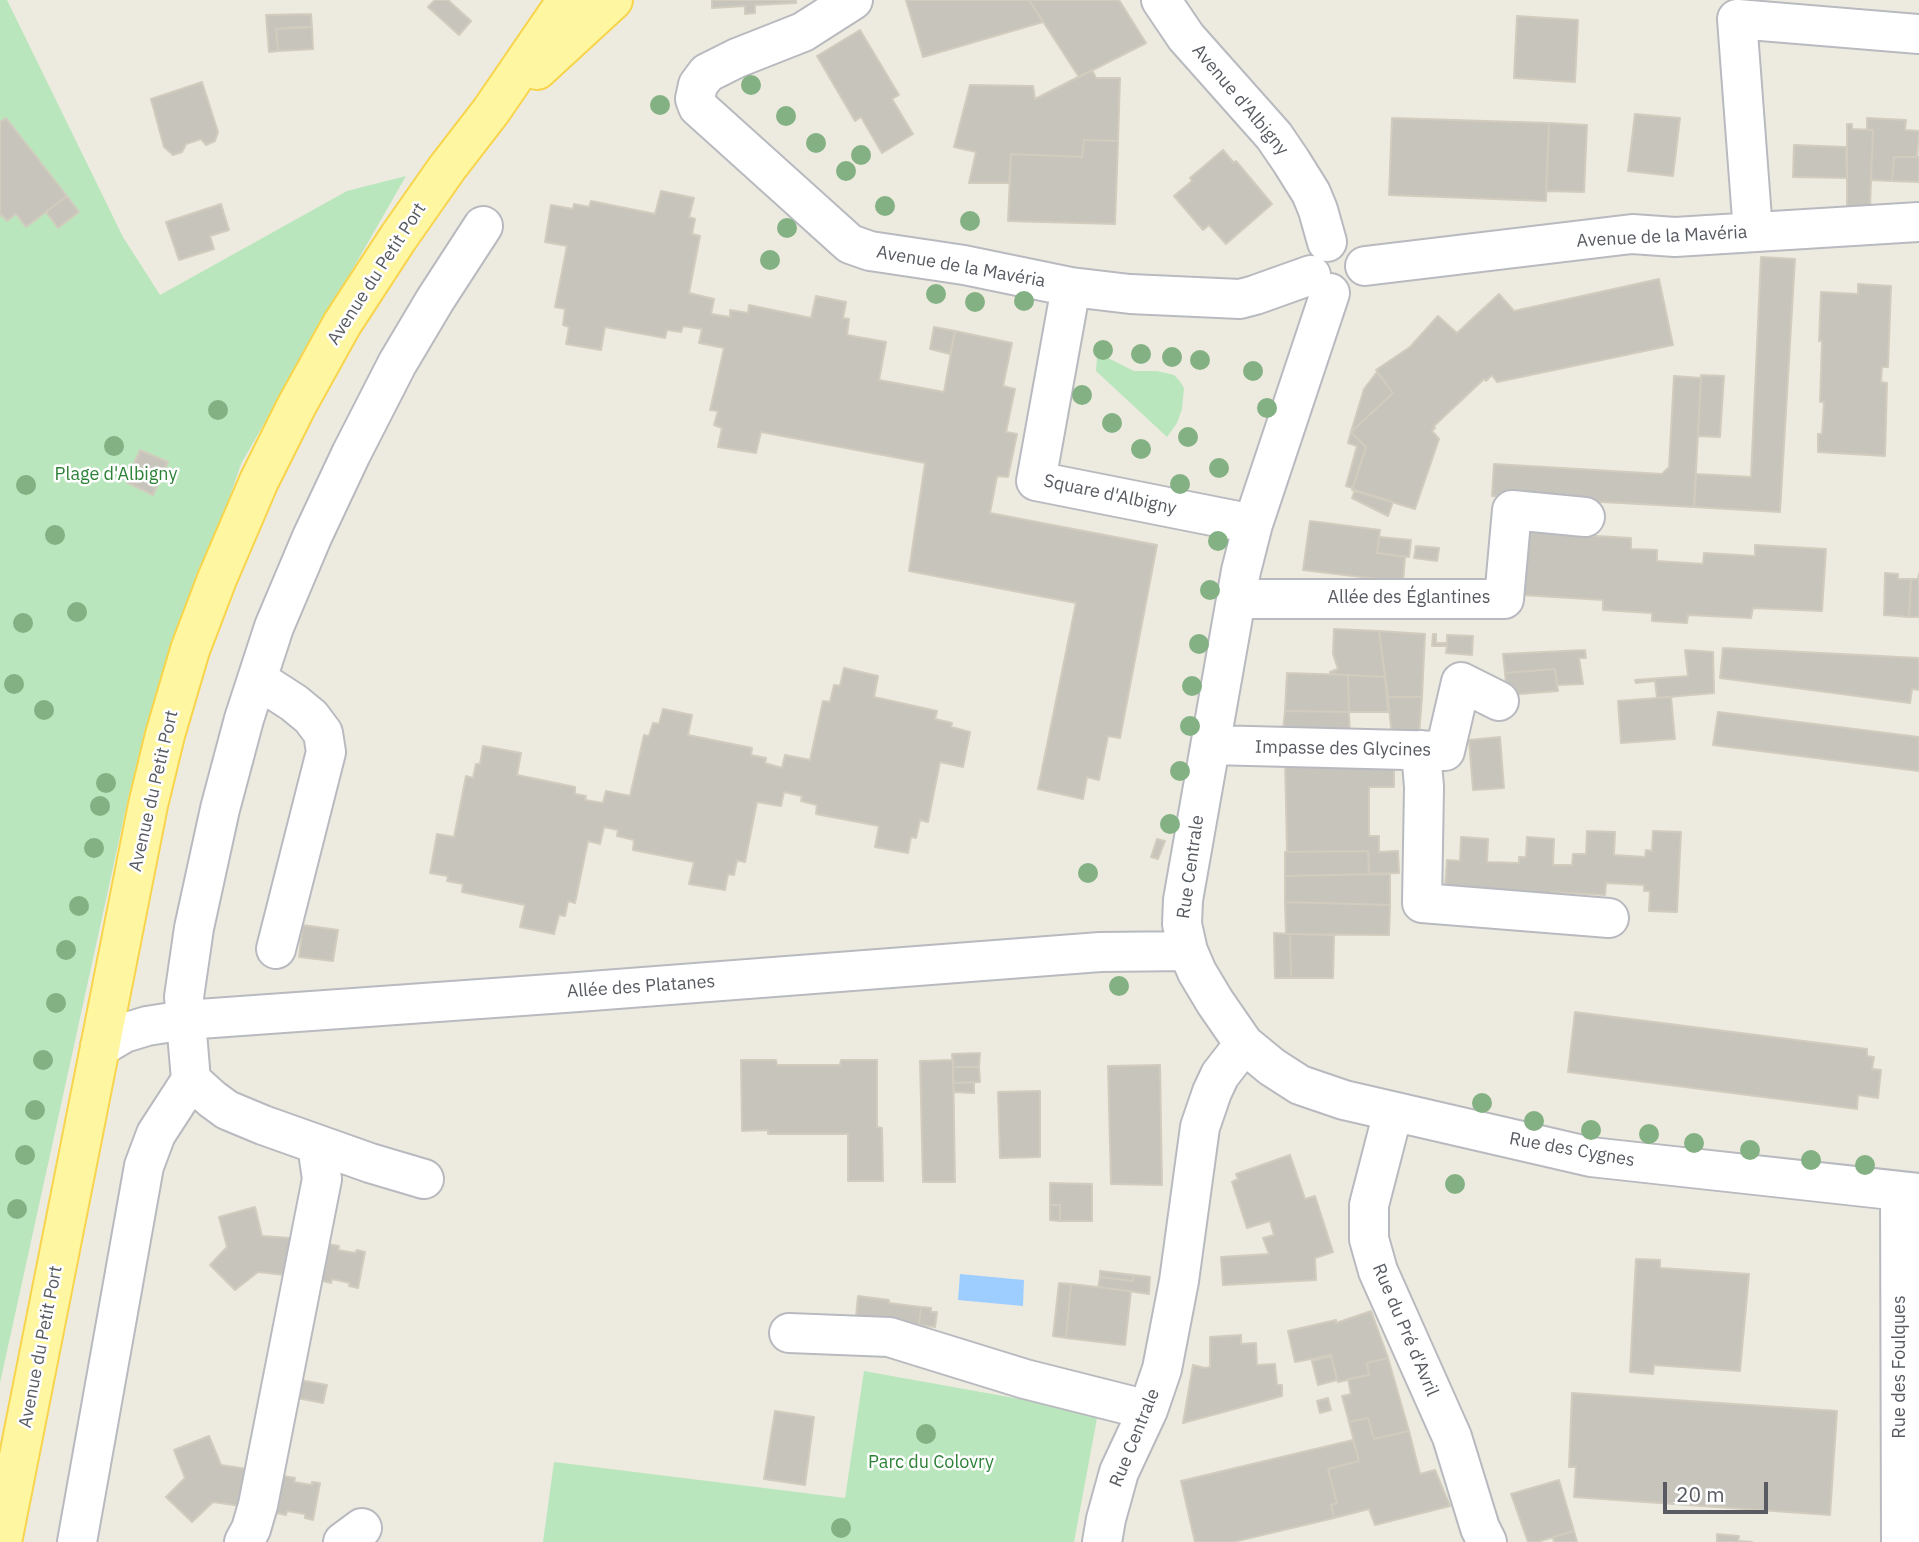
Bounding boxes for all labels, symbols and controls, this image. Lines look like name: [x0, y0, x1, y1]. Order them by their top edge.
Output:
street label: Avenue d'Albigny: [1187, 40, 1293, 160]
street label: Avenue du Petit Port: [323, 199, 431, 349]
street label: Avenue de la Mavéria: [1576, 222, 1748, 252]
street label: Avenue de la Mavéria: [875, 242, 1047, 292]
park label: Plage d'Albigny: [55, 464, 177, 486]
street label: Square d'Albigny: [1042, 470, 1178, 520]
street label: Allée des Églantines: [1328, 587, 1490, 609]
street label: Avenue du Petit Port: [125, 708, 183, 874]
street label: Impasse des Glycines: [1255, 737, 1431, 761]
street label: Rue Centrale: [1173, 814, 1209, 920]
street label: Allée des Platanes: [566, 971, 716, 1003]
street label: Rue des Cygnes: [1507, 1128, 1637, 1172]
street label: Rue du Pré d'Avril: [1367, 1260, 1443, 1400]
street label: Avenue du Petit Port: [15, 1264, 67, 1430]
street label: Rue des Foulques: [1889, 1295, 1911, 1439]
street label: Rue Centrale: [1105, 1386, 1165, 1490]
park label: Parc du Colovry: [868, 1452, 994, 1474]
scale bar: [1667, 1468, 1772, 1512]
text: 20 m: [1676, 1480, 1725, 1508]

